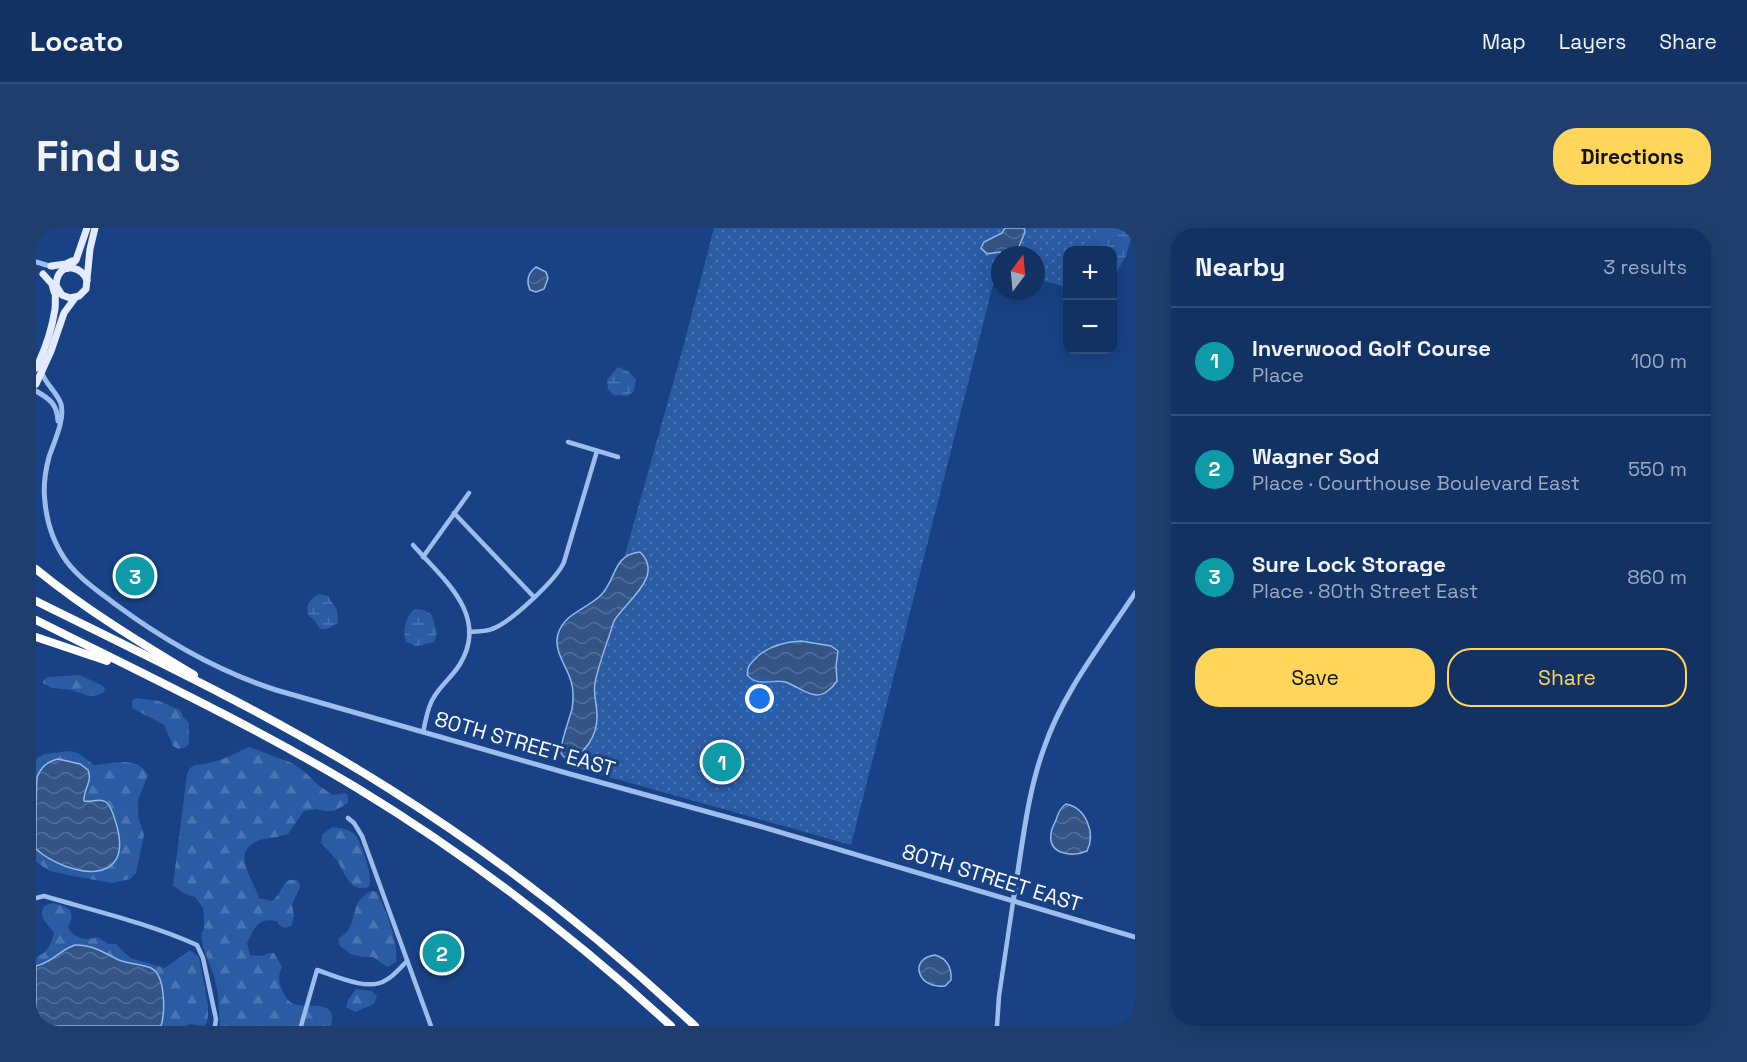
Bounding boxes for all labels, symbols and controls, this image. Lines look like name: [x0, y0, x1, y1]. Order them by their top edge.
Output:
text: Locato: [30, 23, 123, 59]
text: Map: [1482, 28, 1526, 55]
text: Layers: [1559, 28, 1626, 55]
text: Share: [1659, 28, 1717, 55]
button: Directions: [1553, 128, 1711, 185]
text: Find us: [36, 130, 181, 183]
north arrow: [991, 246, 1045, 300]
map controls: [1063, 246, 1117, 354]
button: +: [1063, 246, 1117, 300]
text: Nearby: [1195, 250, 1285, 284]
text: 3 results: [1603, 254, 1687, 280]
button: −: [1063, 300, 1117, 354]
text: Inverwood Golf Course: [1252, 334, 1491, 362]
text: 1: [1210, 348, 1219, 374]
text: 100 m: [1631, 348, 1687, 374]
text: Place: [1252, 362, 1304, 388]
text: Wagner Sod: [1252, 442, 1380, 470]
text: 2: [1209, 456, 1220, 482]
text: 550 m: [1628, 456, 1687, 482]
text: Place · Courthouse Boulevard East: [1252, 470, 1580, 496]
text: Sure Lock Storage: [1252, 550, 1446, 578]
pin: 3: [116, 554, 154, 598]
text: 3: [1208, 564, 1221, 590]
text: 860 m: [1627, 564, 1687, 590]
text: Place · 80th Street East: [1252, 578, 1478, 604]
button: Save: [1195, 648, 1435, 707]
button: Share: [1447, 648, 1687, 707]
your location: [745, 684, 774, 713]
street label: 80TH STREET EAST: [432, 705, 618, 782]
pin: 1: [702, 740, 742, 784]
street label: 80TH STREET EAST: [899, 837, 1085, 918]
pin: 2: [422, 930, 462, 976]

